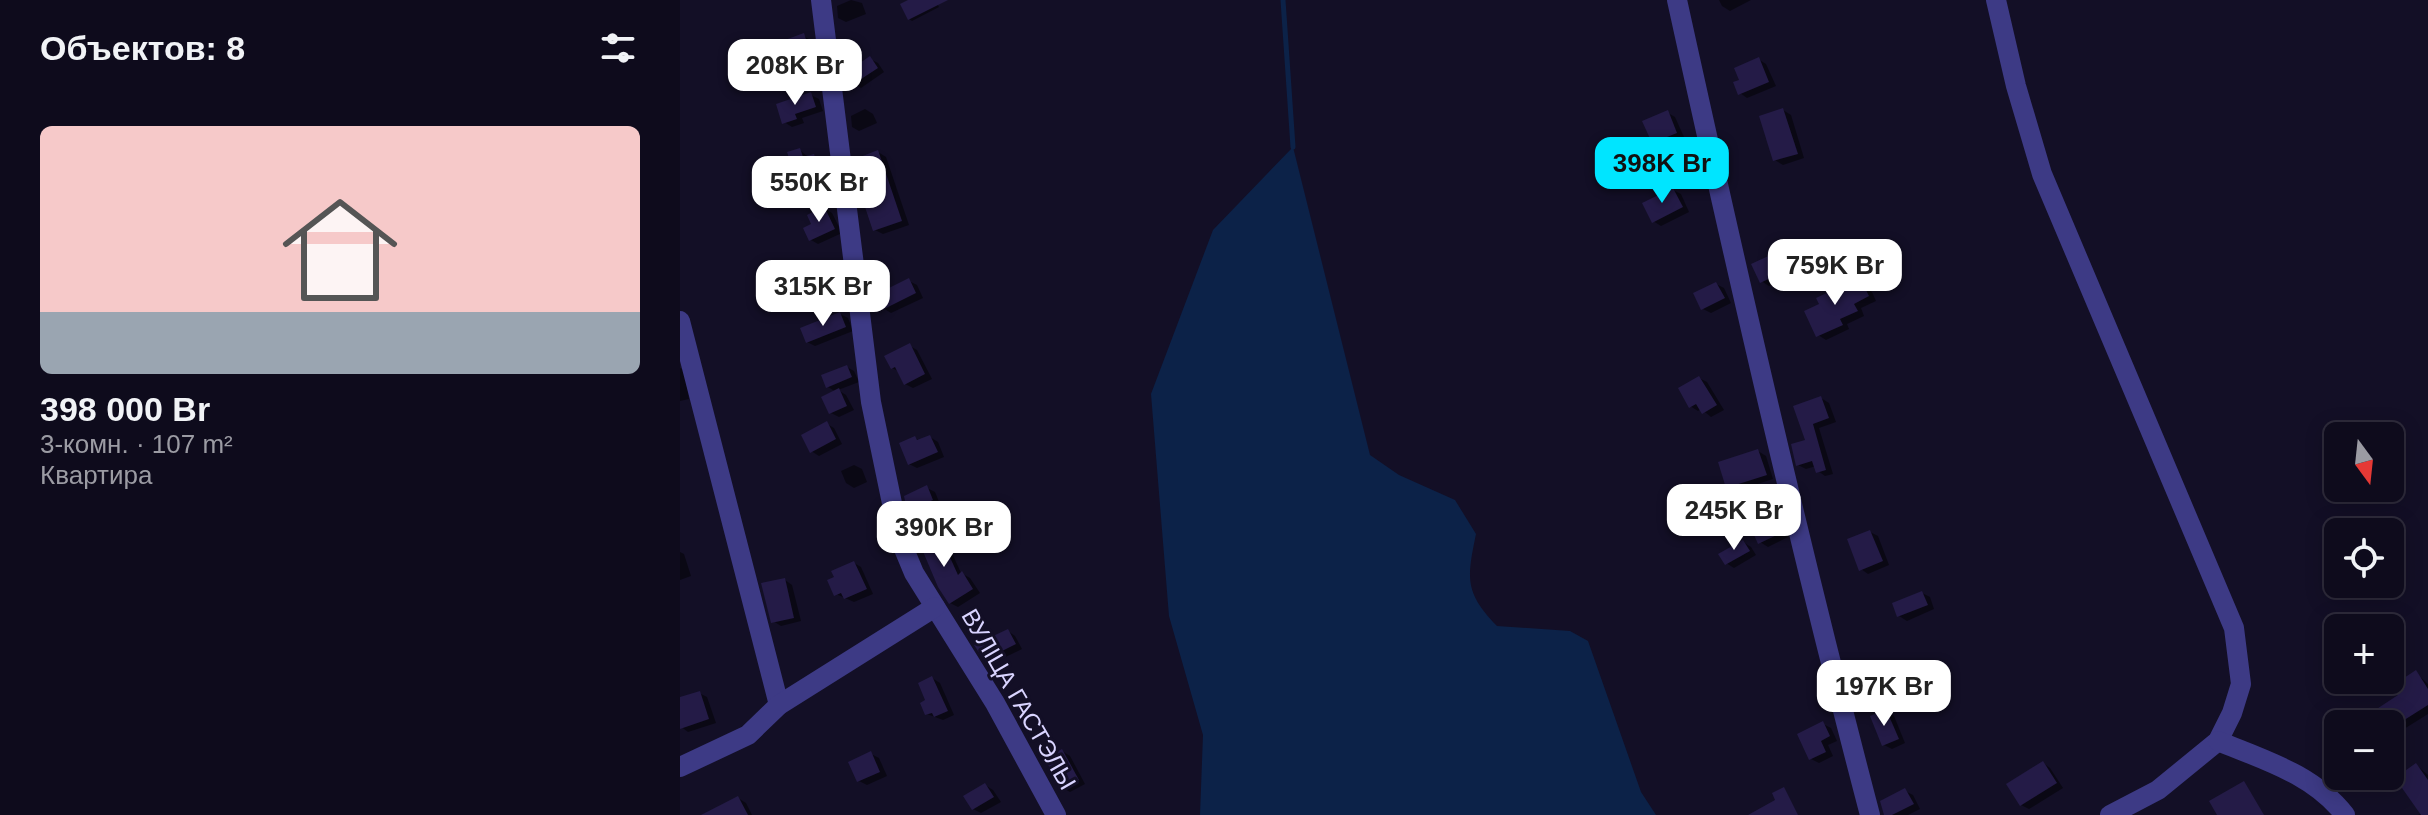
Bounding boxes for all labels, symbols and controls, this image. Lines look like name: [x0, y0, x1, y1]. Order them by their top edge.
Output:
icon: filters: [596, 26, 640, 70]
text: Объектов: 8: [40, 29, 245, 67]
pin: 208K Br: [721, 39, 869, 107]
text: 208K Br: [746, 50, 844, 80]
pin: 398K Br: [1588, 137, 1736, 205]
text: 398K Br: [1613, 148, 1711, 178]
pin: 550K Br: [745, 156, 893, 224]
text: 550K Br: [770, 167, 868, 197]
icon: home: [268, 178, 412, 322]
pin: 759K Br: [1761, 239, 1909, 307]
text: 759K Br: [1786, 250, 1884, 280]
pin: 315K Br: [749, 260, 897, 328]
text: 315K Br: [774, 271, 872, 301]
text: 398 000 Br: [40, 390, 210, 428]
north arrow: [2324, 422, 2404, 502]
map controls: [2324, 422, 2404, 790]
text: 3-комн. · 107 m²: [40, 429, 233, 459]
text: Квартира: [40, 460, 152, 490]
pin: 245K Br: [1660, 484, 1808, 552]
text: 245K Br: [1685, 495, 1783, 525]
pin: 390K Br: [870, 501, 1018, 569]
text: 390K Br: [895, 512, 993, 542]
button: locate: [2324, 518, 2404, 598]
street label: ВУЛІЦА ГАСТЭЛЫ: [956, 604, 1082, 794]
button: +: [2324, 614, 2404, 694]
pin: 197K Br: [1810, 660, 1958, 728]
text: 197K Br: [1835, 671, 1933, 701]
button: −: [2324, 710, 2404, 790]

